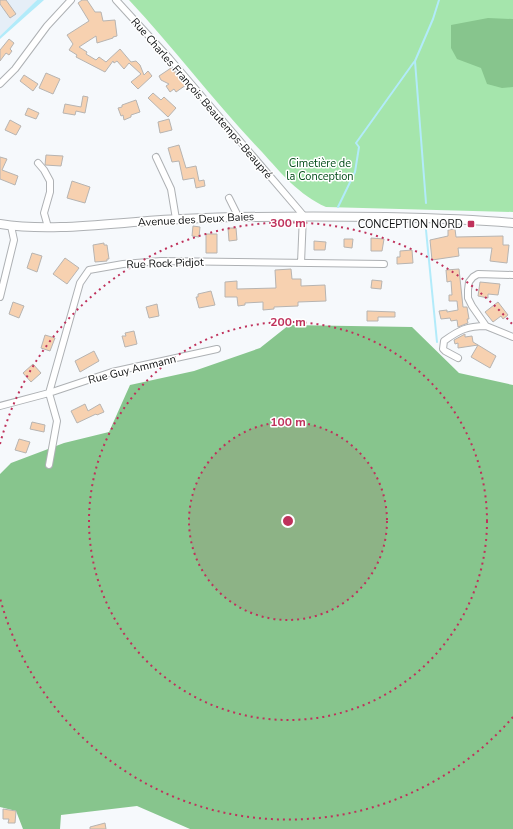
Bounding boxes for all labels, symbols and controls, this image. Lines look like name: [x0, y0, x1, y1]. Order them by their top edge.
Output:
street label: Rue Charles François Beautemps-Beaupré: [128, 15, 276, 182]
park label: Cimetière de la Conception: [286, 156, 354, 184]
street label: Avenue des Deux Baies: [138, 209, 255, 230]
text: 300 m: [270, 215, 306, 231]
place label: CONCEPTION NORD: [358, 217, 463, 232]
marker: CONCEPTION NORD: [466, 219, 476, 229]
street label: Rue Rock Pidjot: [126, 255, 204, 272]
text: 200 m: [270, 314, 306, 330]
street label: Rue Guy Ammann: [87, 351, 178, 388]
text: 100 m: [270, 414, 306, 430]
centre of rings: [281, 514, 295, 528]

